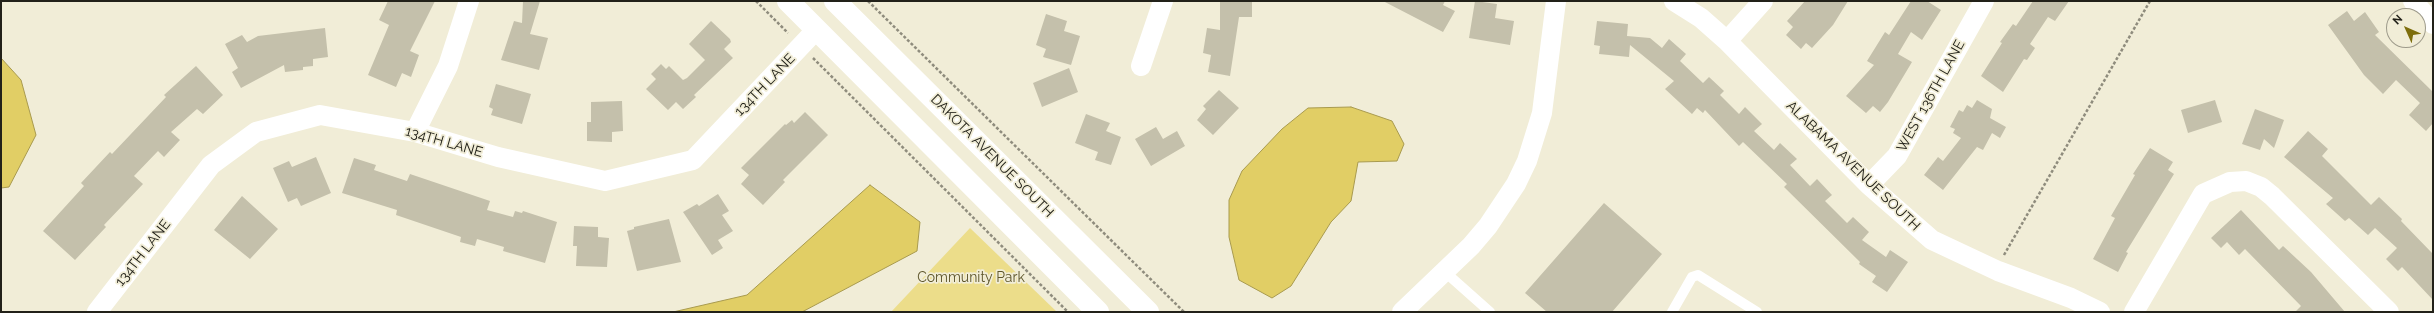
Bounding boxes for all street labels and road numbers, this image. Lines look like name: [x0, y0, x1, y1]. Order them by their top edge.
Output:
street label: WEST 136TH LANE: [1893, 37, 1969, 155]
street label: 134TH LANE: [731, 50, 799, 120]
street label: DAKOTA AVENUE SOUTH: [927, 91, 1057, 221]
street label: ALABAMA AVENUE SOUTH: [1783, 98, 1923, 234]
street label: 134TH LANE: [403, 123, 485, 161]
street label: 134TH LANE: [112, 216, 174, 290]

